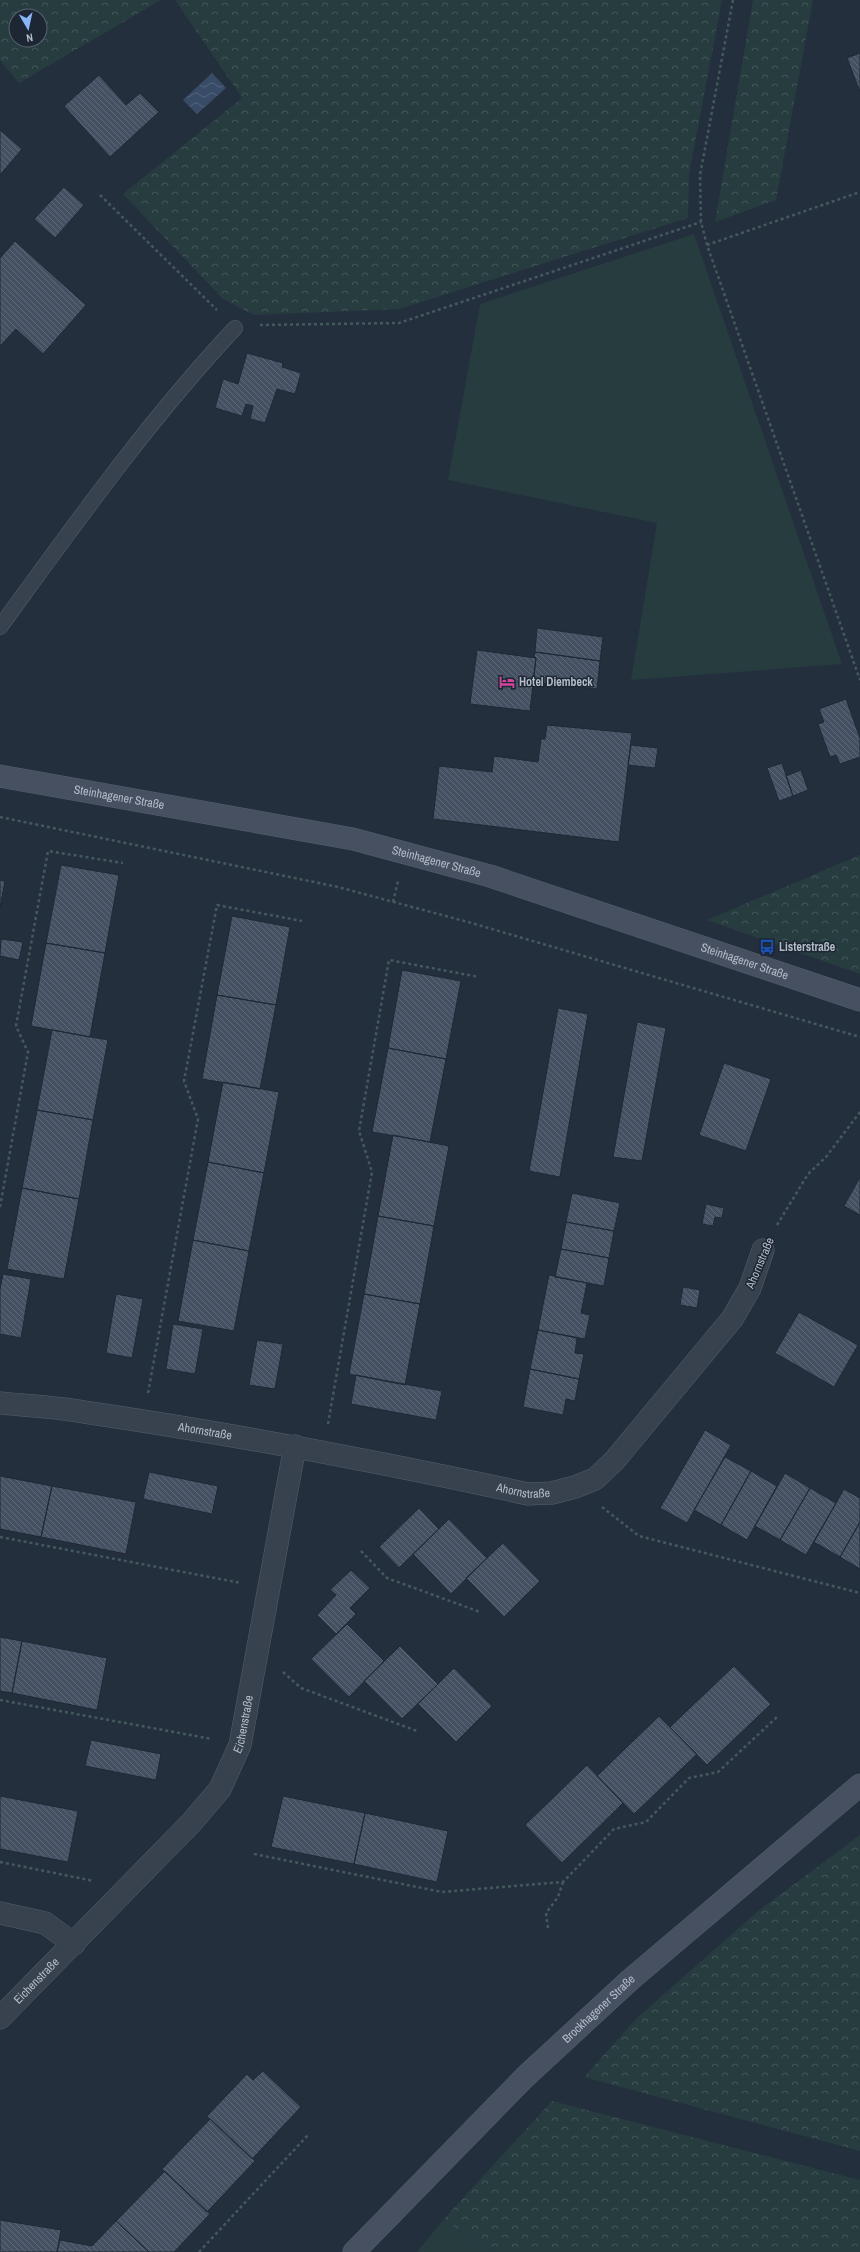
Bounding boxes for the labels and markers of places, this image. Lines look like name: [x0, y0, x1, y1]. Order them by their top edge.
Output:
hotel icon: Hotel Diembeck: [498, 673, 516, 691]
place label: Hotel Diembeck: [519, 674, 593, 690]
bus stop icon: Listerstraße: [758, 938, 776, 956]
place label: Listerstraße: [779, 939, 836, 955]

